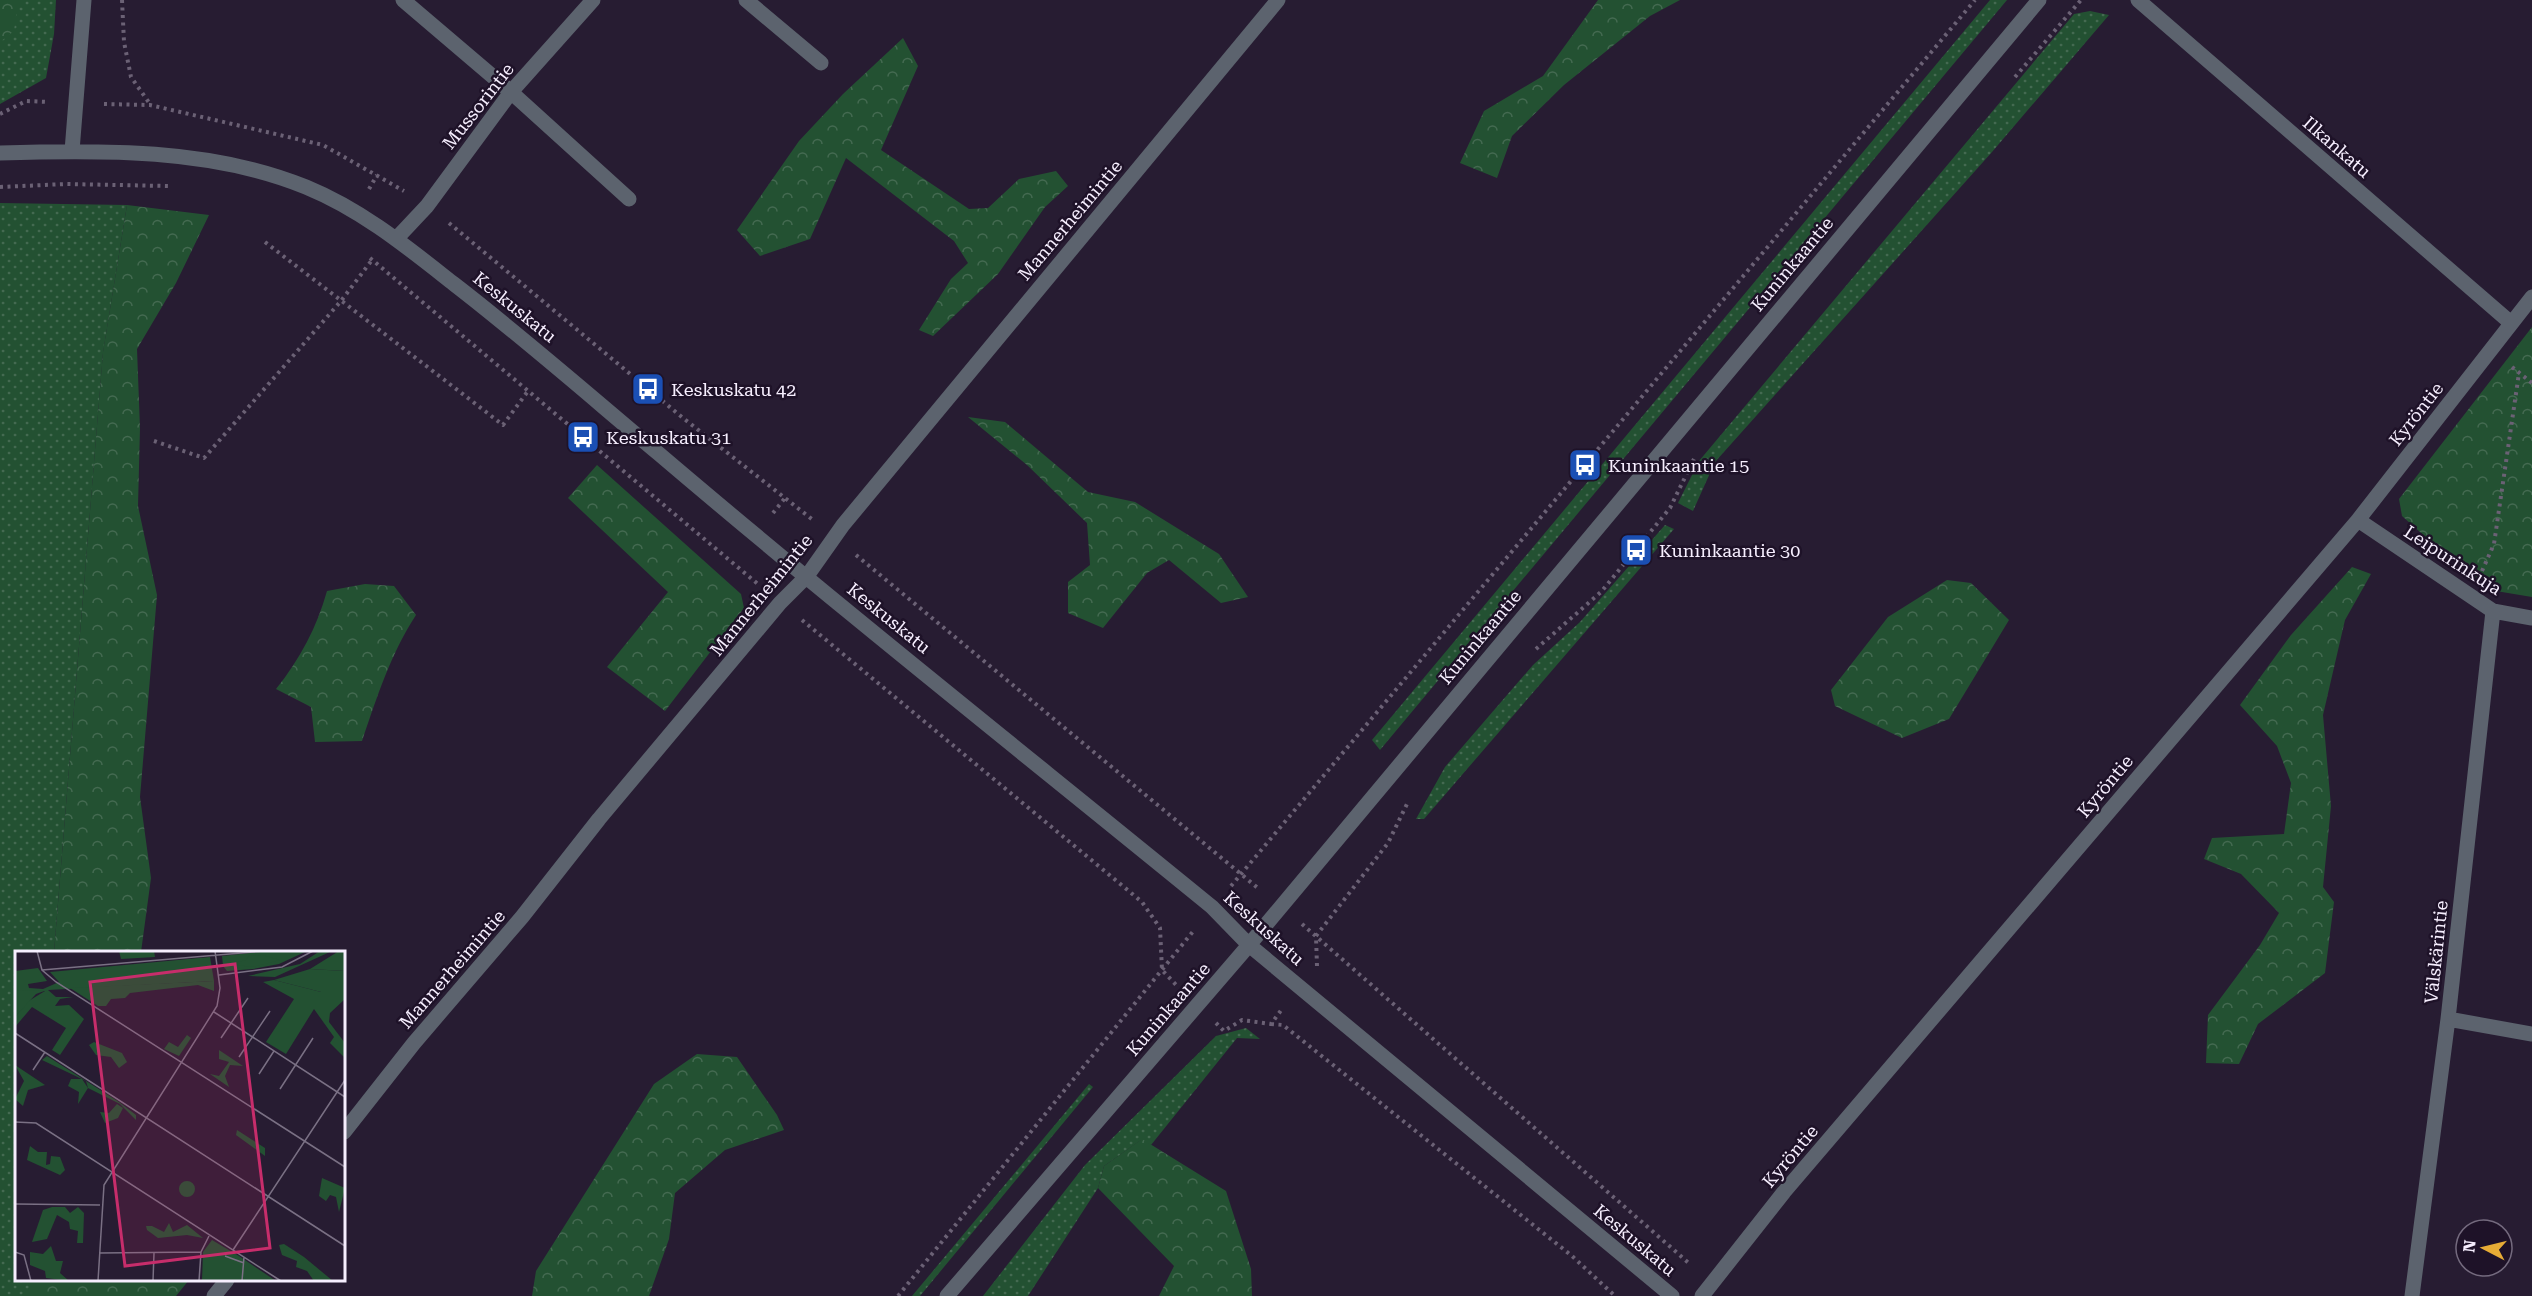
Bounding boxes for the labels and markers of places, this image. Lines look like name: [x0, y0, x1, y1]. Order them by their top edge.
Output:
bus stop icon: Keskuskatu 42: [630, 371, 666, 407]
place label: Keskuskatu 42: [671, 379, 796, 400]
bus stop icon: Keskuskatu 31: [565, 419, 601, 455]
place label: Keskuskatu 31: [606, 427, 731, 448]
bus stop icon: Kuninkaantie 15: [1567, 447, 1603, 483]
place label: Kuninkaantie 15: [1608, 455, 1749, 476]
bus stop icon: Kuninkaantie 30: [1618, 532, 1654, 568]
place label: Kuninkaantie 30: [1659, 540, 1800, 561]

